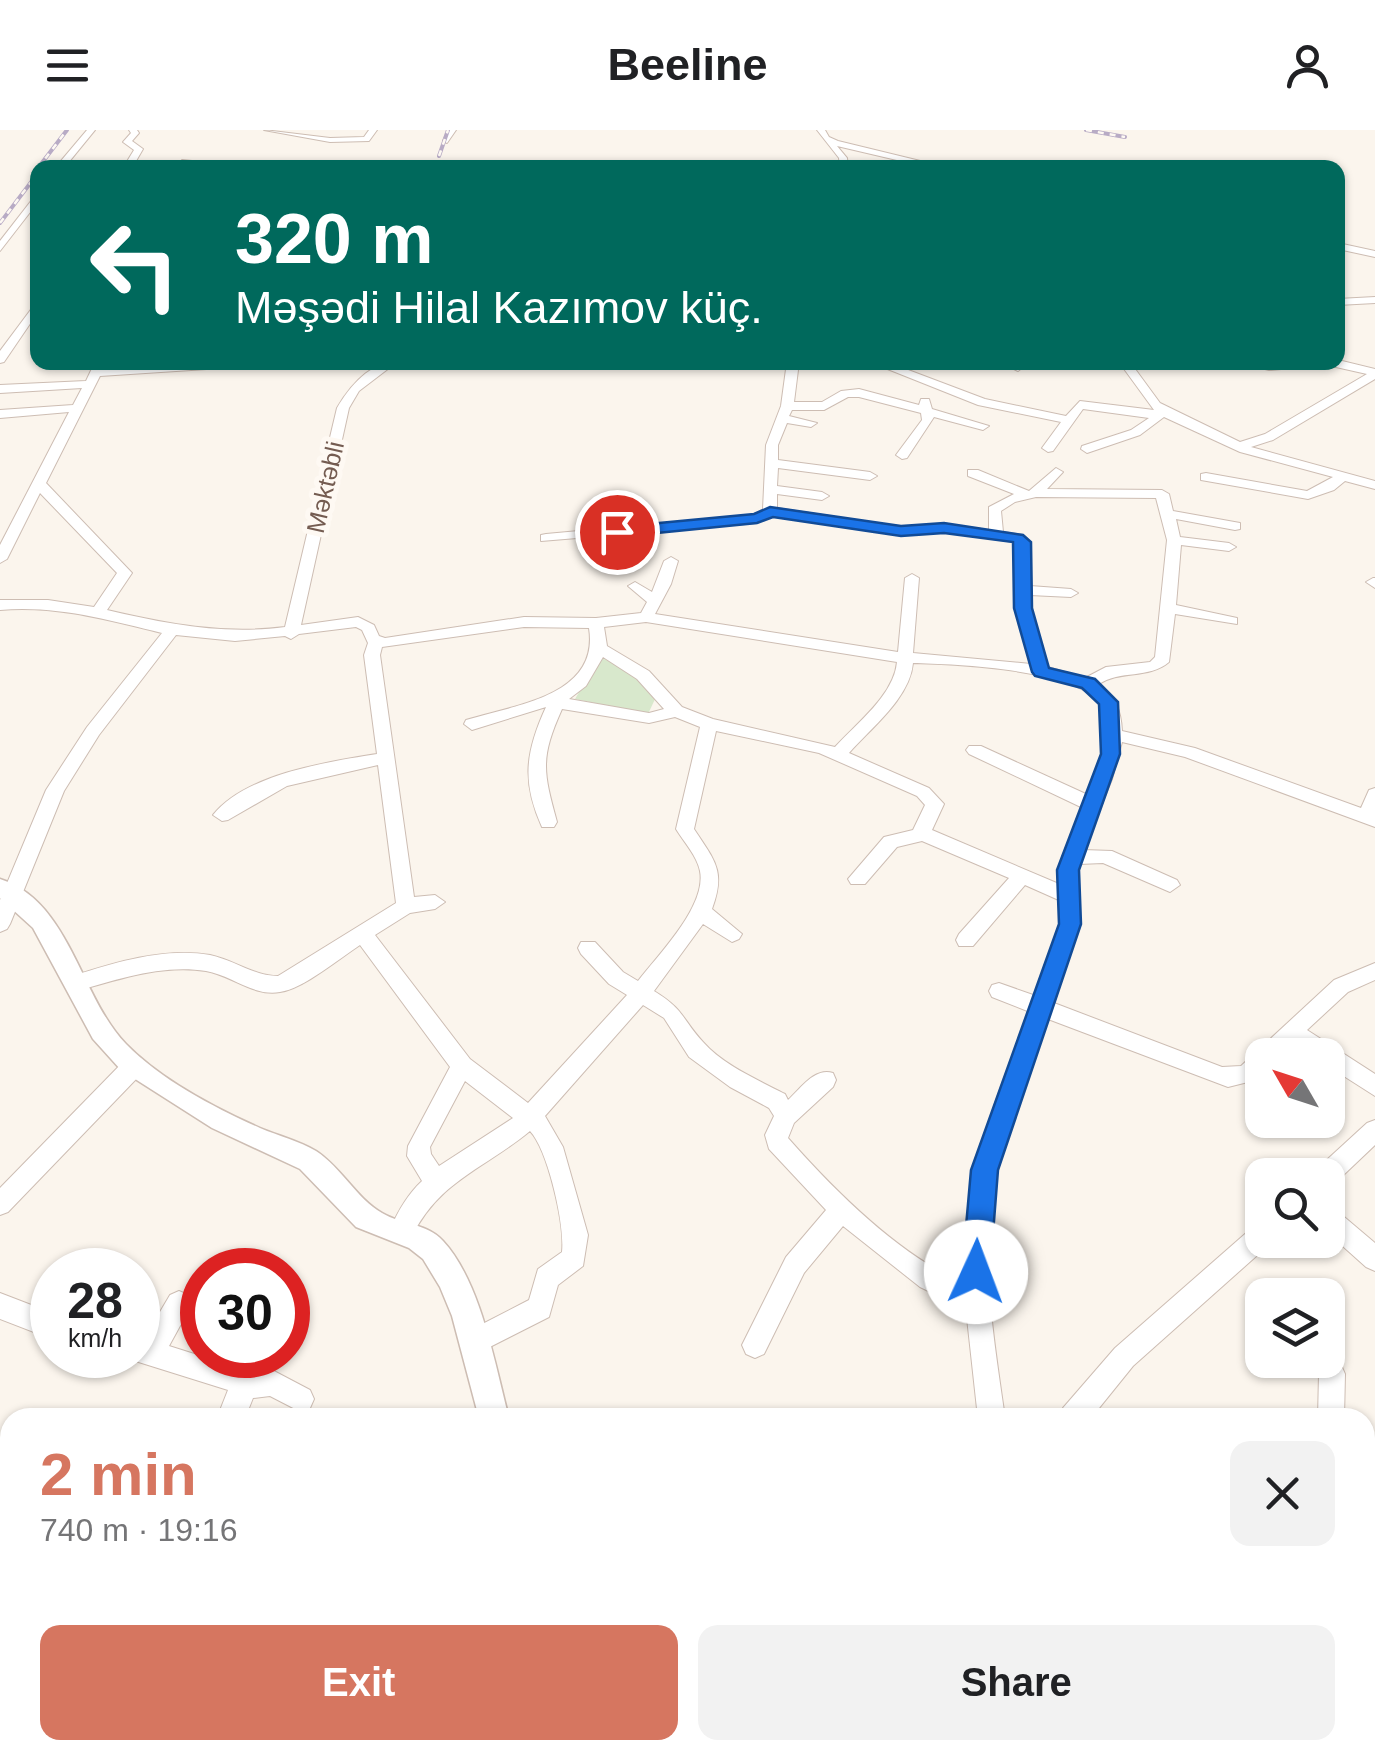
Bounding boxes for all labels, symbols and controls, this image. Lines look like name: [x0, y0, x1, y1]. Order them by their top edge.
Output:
icon: menu: [40, 38, 95, 93]
icon: person: [1280, 38, 1335, 93]
text: Beeline: [607, 39, 768, 90]
icon: left: [70, 200, 200, 330]
text: 320 m: [235, 200, 433, 278]
text: Məşədi Hilal Kazımov küç.: [235, 282, 763, 333]
street label: Məktəbli: [301, 438, 349, 536]
pin: [575, 490, 660, 575]
icon: arrive: [590, 505, 645, 560]
north arrow: [1245, 1038, 1345, 1138]
map controls: [1245, 1038, 1345, 1378]
button: search: [1245, 1158, 1345, 1258]
position arrow: [924, 1220, 1028, 1324]
speed limit sign: 30: [180, 1248, 310, 1378]
text: 28: [67, 1273, 123, 1329]
button: layers: [1245, 1278, 1345, 1378]
text: km/h: [68, 1324, 122, 1352]
text: 2 min: [40, 1441, 197, 1508]
button: close: [1230, 1441, 1335, 1546]
text: 740 m · 19:16: [40, 1512, 237, 1548]
button: Exit: [40, 1625, 678, 1740]
button: Share: [698, 1625, 1335, 1740]

